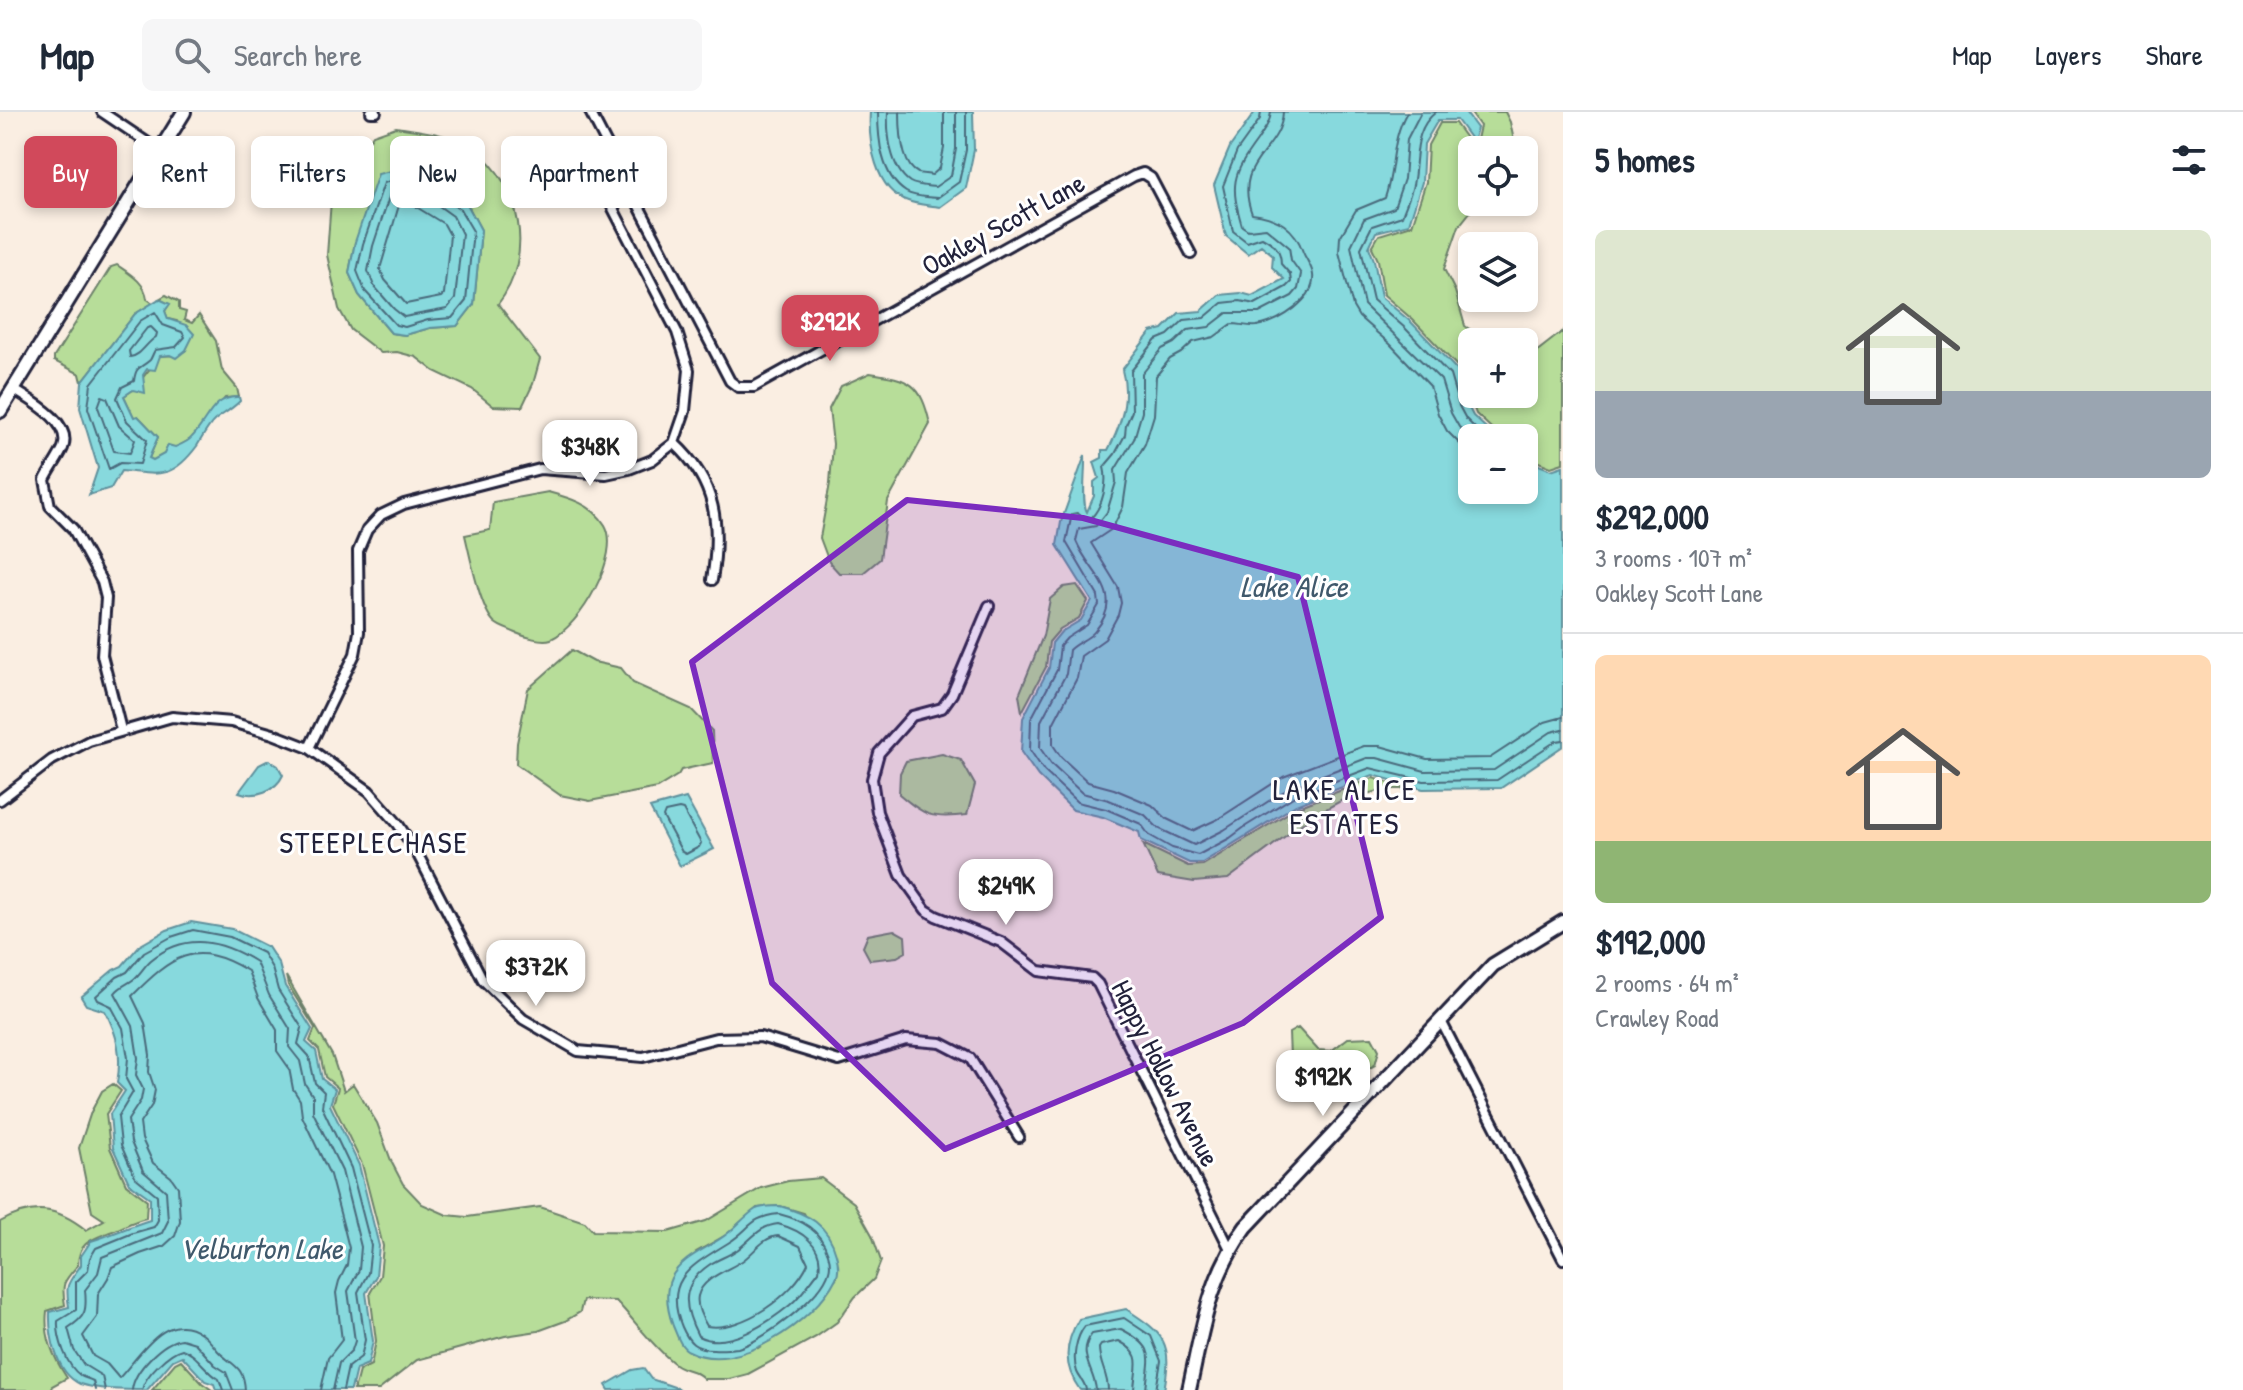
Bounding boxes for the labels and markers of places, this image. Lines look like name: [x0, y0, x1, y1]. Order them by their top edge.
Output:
pin: $292K: [774, 295, 886, 363]
pin: $348K: [534, 420, 646, 488]
pin: $249K: [950, 859, 1062, 927]
pin: $372K: [480, 940, 592, 1008]
pin: $192K: [1267, 1050, 1379, 1118]

